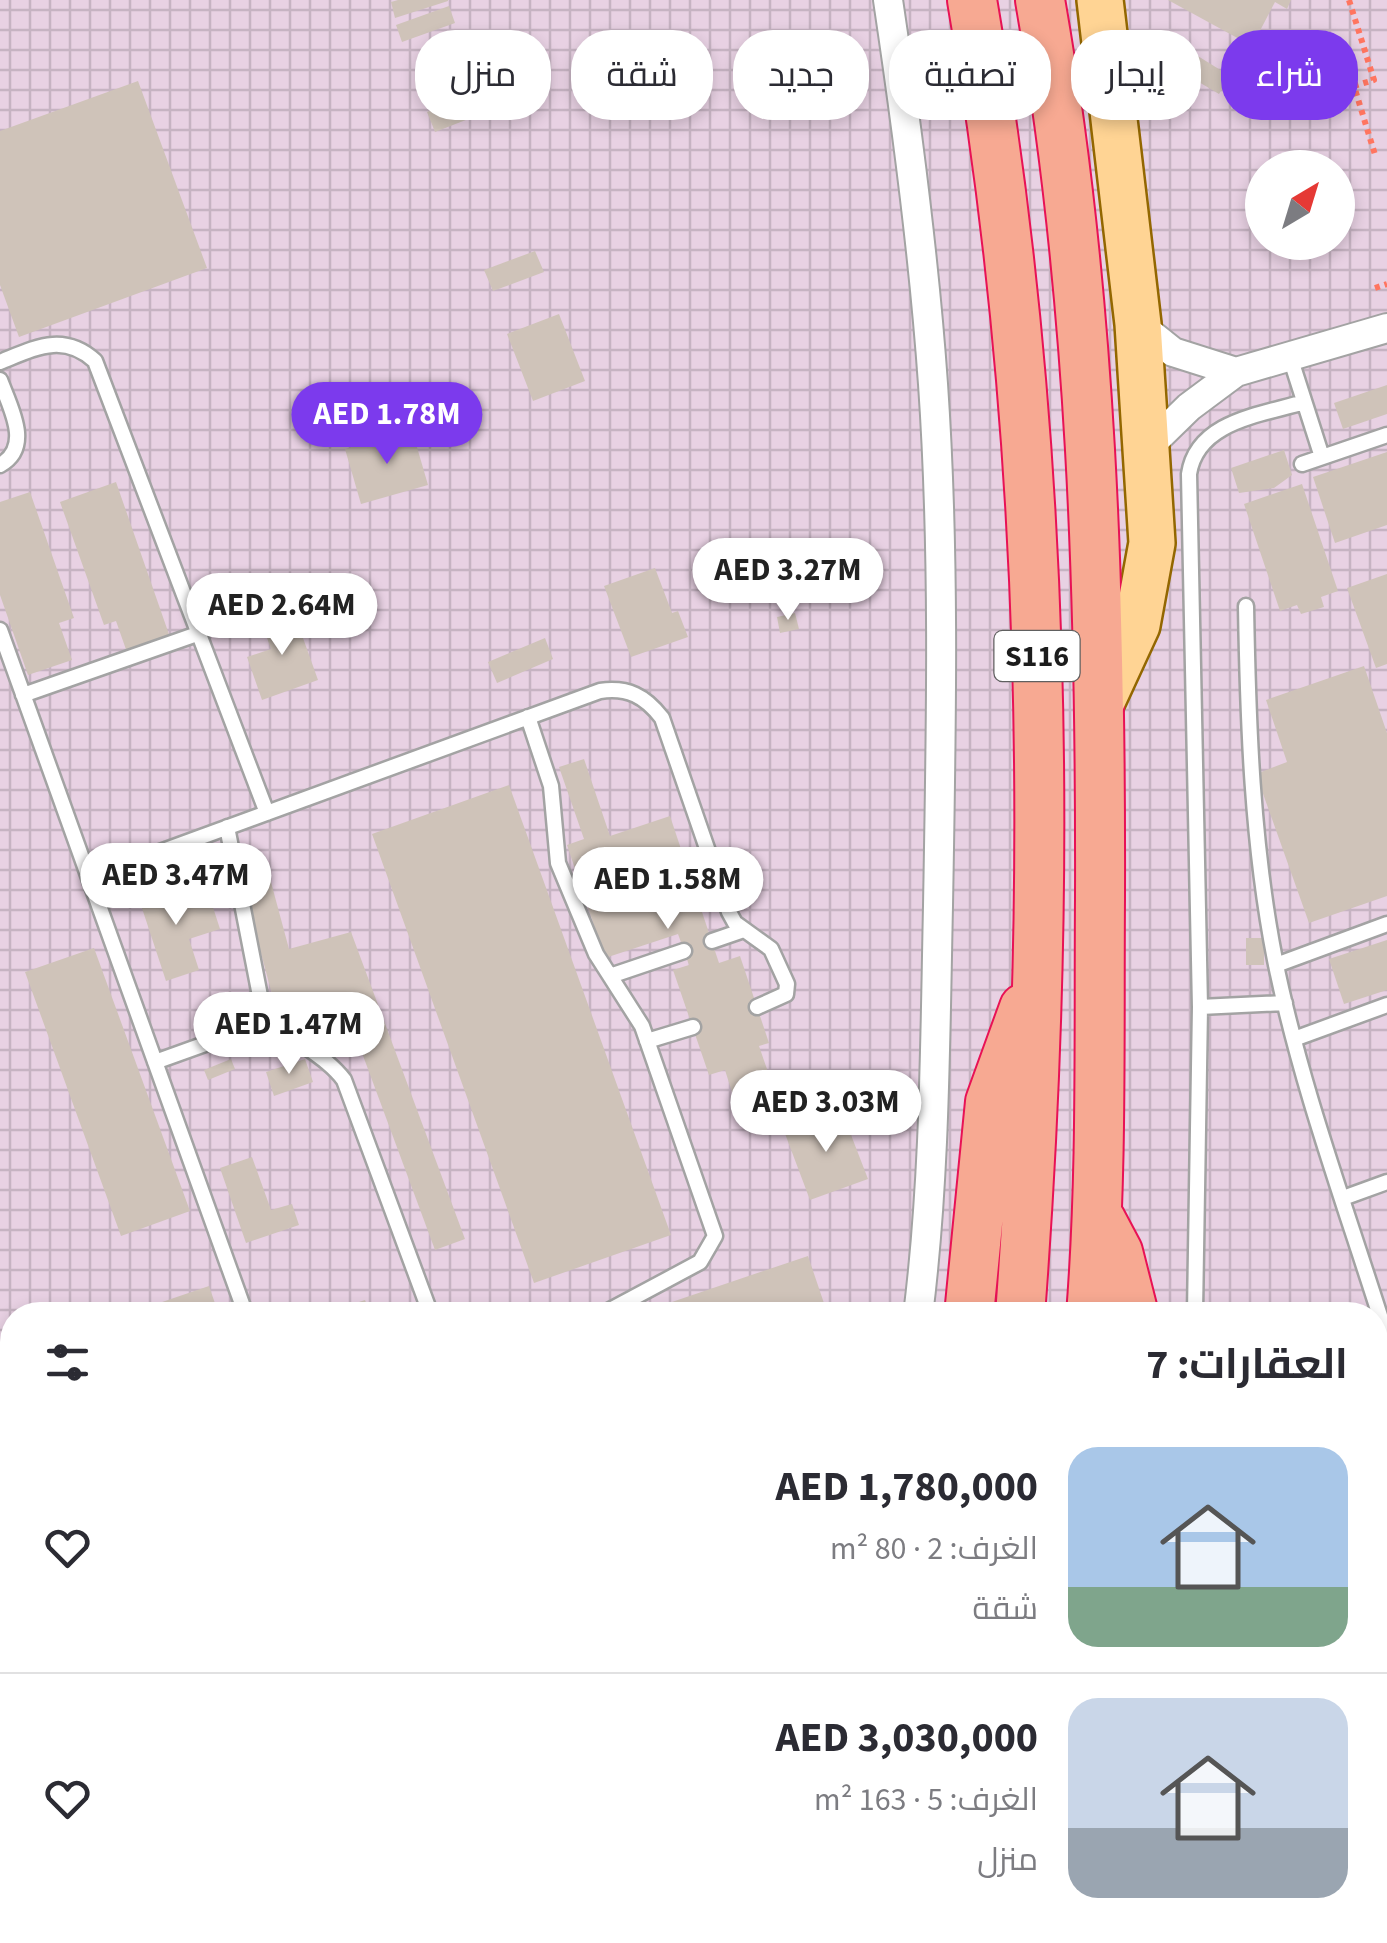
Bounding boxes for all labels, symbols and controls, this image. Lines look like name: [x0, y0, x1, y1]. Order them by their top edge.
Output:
chip: منزل: [415, 30, 551, 120]
chip: شقة: [571, 30, 713, 120]
chip: جديد: [733, 30, 869, 120]
chip: تصفية: [889, 30, 1051, 120]
chip: إيجار: [1071, 30, 1201, 120]
chip: شراء: [1221, 30, 1358, 120]
north arrow: [1245, 150, 1355, 260]
map controls: [1245, 150, 1355, 260]
pin: AED 1.78M: [273, 382, 501, 467]
text: AED 1.78M: [313, 391, 461, 437]
pin: AED 3.27M: [674, 538, 902, 623]
text: AED 3.27M: [714, 547, 862, 593]
pin: AED 2.64M: [168, 573, 396, 658]
text: AED 2.64M: [208, 582, 356, 628]
road number: S116: [994, 631, 1080, 681]
pin: AED 3.47M: [62, 843, 290, 928]
pin: AED 1.58M: [554, 847, 782, 932]
text: AED 3.47M: [102, 852, 250, 898]
text: AED 1.58M: [594, 856, 742, 902]
pin: AED 1.47M: [175, 992, 403, 1077]
text: AED 1.47M: [215, 1001, 363, 1047]
pin: AED 3.03M: [712, 1070, 940, 1155]
text: AED 3.03M: [752, 1079, 900, 1125]
icon: filters: [40, 1335, 95, 1390]
text: العقارات: 7: [1146, 1335, 1348, 1395]
text: AED 1,780,000: [775, 1457, 1038, 1517]
icon: home: [1148, 1487, 1268, 1607]
icon: heart: [40, 1520, 95, 1575]
text: الغرف: 2 · 80 m²: [830, 1526, 1038, 1572]
text: شقة: [973, 1586, 1038, 1632]
text: AED 3,030,000: [775, 1708, 1038, 1768]
icon: home: [1148, 1738, 1268, 1858]
icon: heart: [40, 1771, 95, 1826]
text: الغرف: 5 · 163 m²: [814, 1777, 1038, 1823]
text: منزل: [977, 1837, 1038, 1883]

